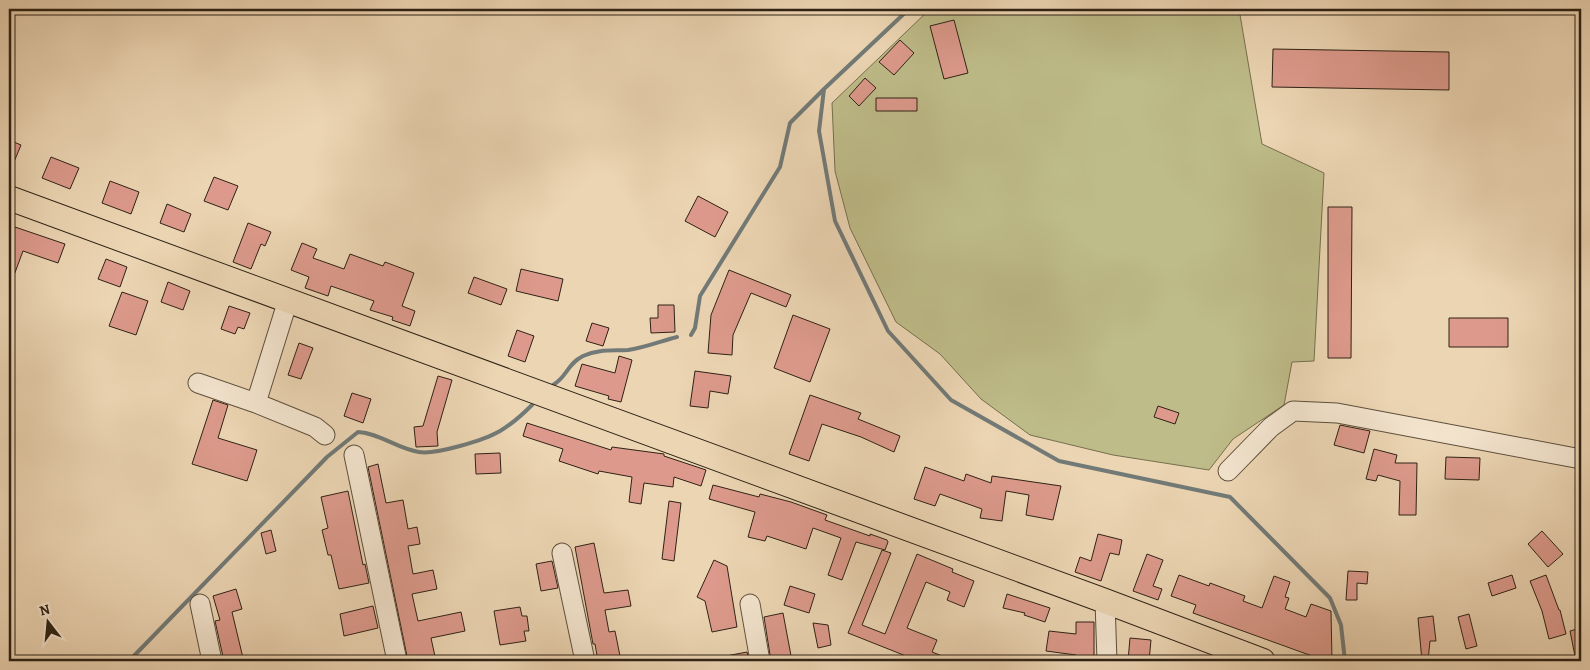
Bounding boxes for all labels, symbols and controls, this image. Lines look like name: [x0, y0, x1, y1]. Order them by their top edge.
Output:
north arrow: [22, 598, 72, 648]
text: N: [37, 599, 52, 621]

